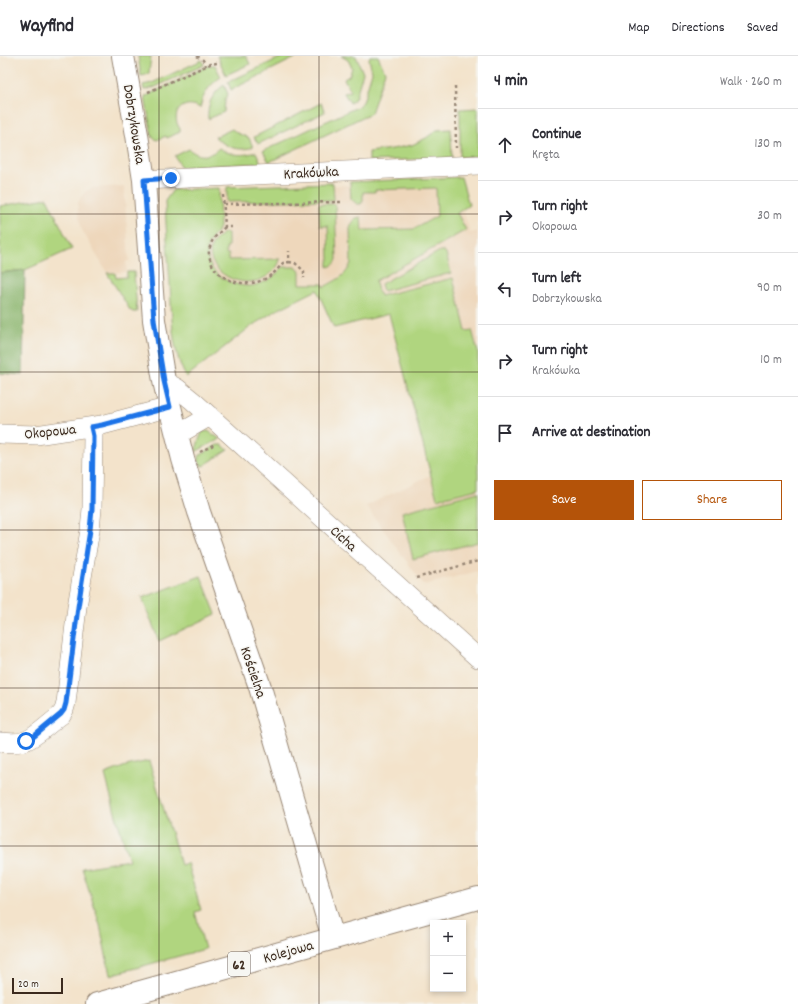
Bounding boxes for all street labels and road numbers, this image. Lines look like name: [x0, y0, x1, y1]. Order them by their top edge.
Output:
street label: Dobrzykowska: [116, 83, 150, 167]
street label: Krakówka: [283, 162, 340, 186]
street label: Okopowa: [23, 419, 78, 447]
street label: Cicha: [324, 521, 362, 558]
street label: Kościelna: [233, 644, 271, 702]
street label: Kolejowa: [261, 935, 317, 971]
road number: 62: [228, 952, 250, 976]

